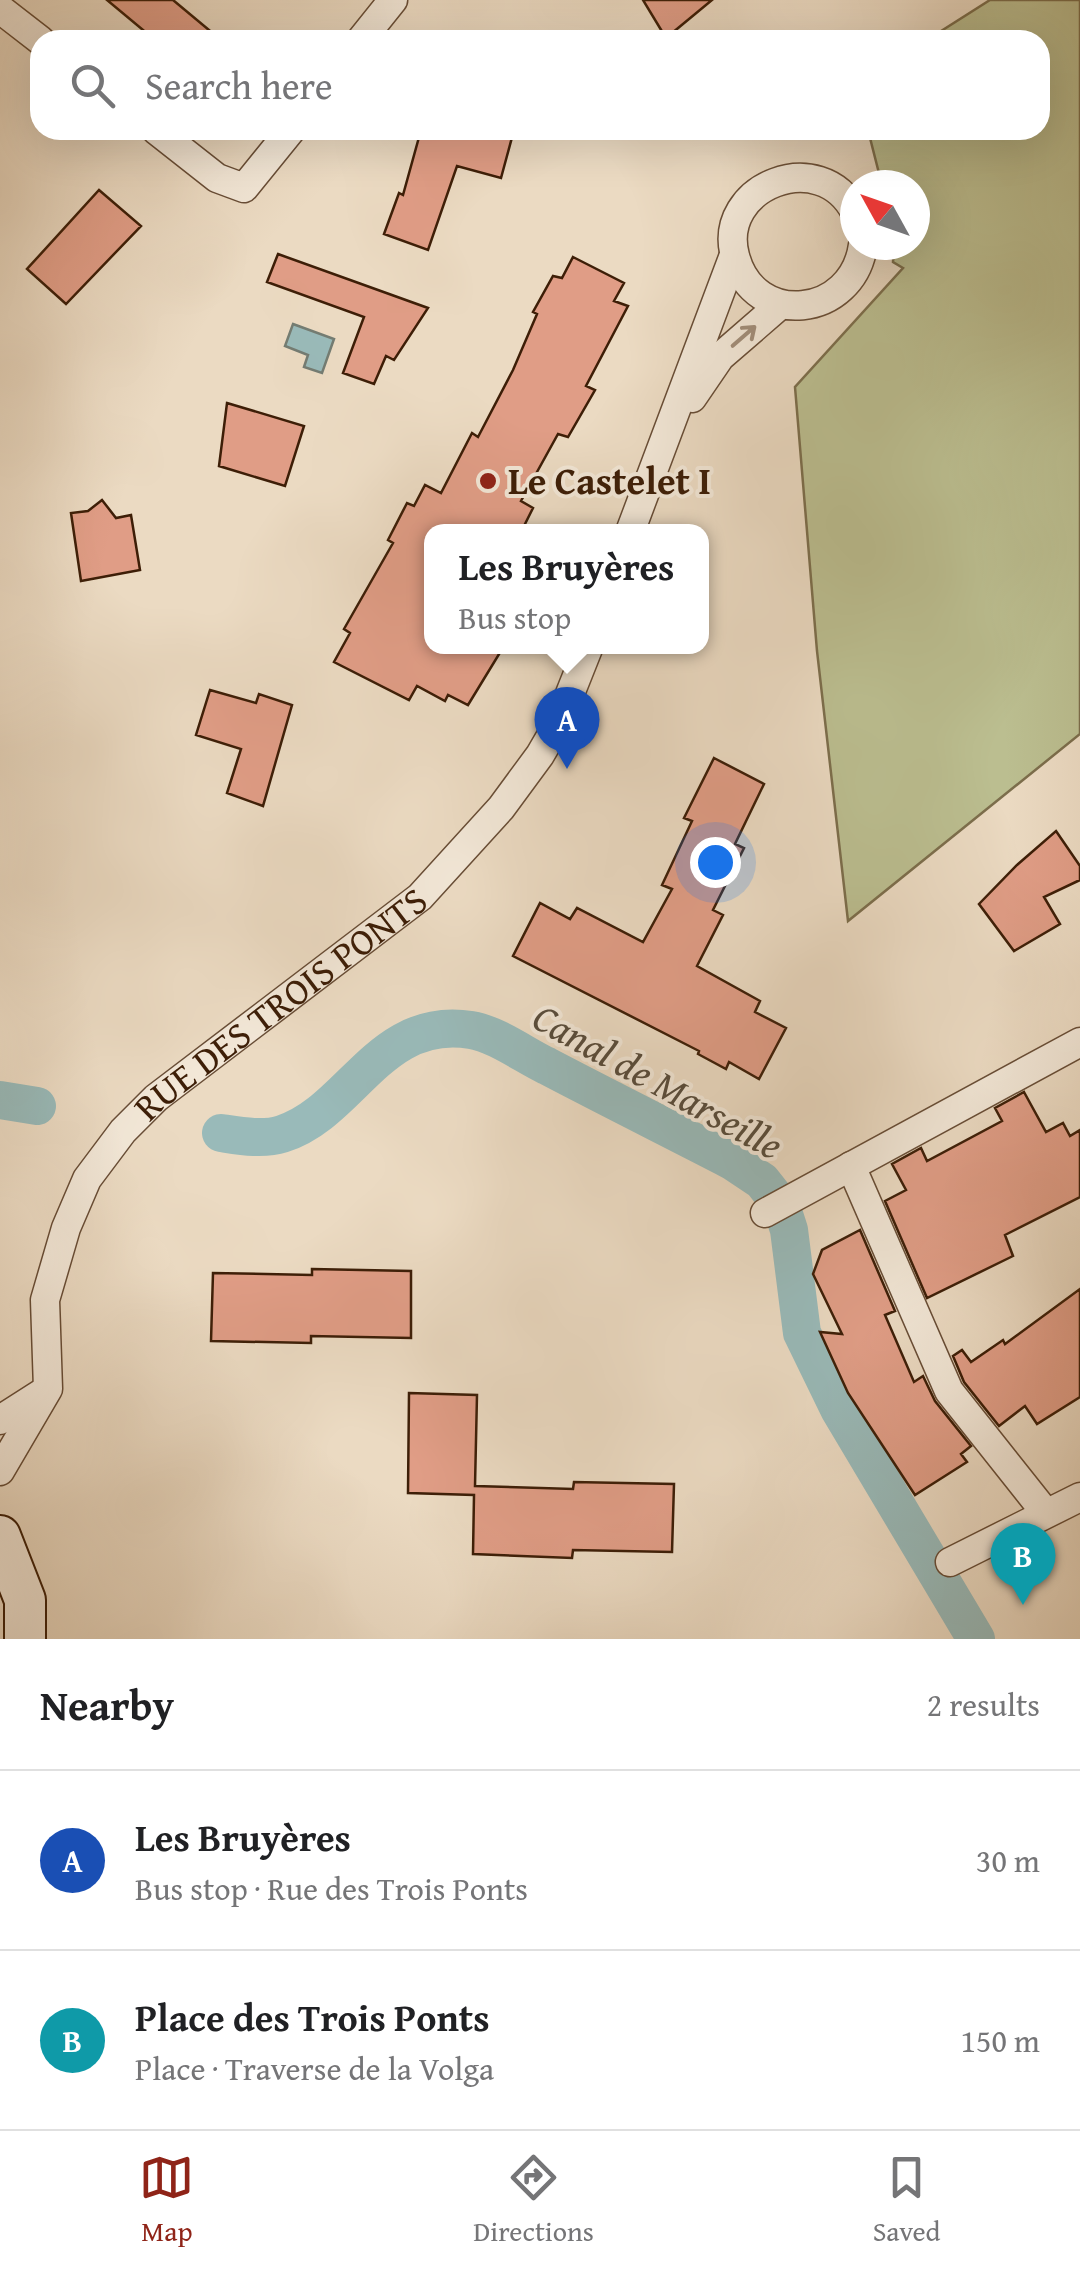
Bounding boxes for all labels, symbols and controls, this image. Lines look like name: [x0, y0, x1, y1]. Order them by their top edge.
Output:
search box: [30, 30, 1050, 140]
text: Search here: [145, 57, 333, 113]
icon: search: [65, 58, 120, 113]
north arrow: [840, 170, 930, 260]
one-way arrow: [731, 325, 757, 347]
place label: Le Castelet I: [508, 452, 711, 508]
marker: Le Castelet I: [477, 470, 499, 492]
popup: [424, 524, 709, 654]
text: Les Bruyères: [459, 538, 674, 594]
text: Bus stop: [459, 594, 571, 641]
pin: A: [534, 686, 600, 769]
your location: [690, 837, 741, 888]
street label: RUE DES TROIS PONTS: [120, 872, 438, 1133]
water label: Canal de Marseille: [522, 987, 794, 1174]
pin: B: [990, 1522, 1056, 1605]
text: Nearby: [40, 1674, 174, 1735]
text: 2 results: [927, 1681, 1040, 1728]
text: Les Bruyères: [135, 1809, 351, 1865]
text: A: [62, 1837, 83, 1884]
text: 30 m: [976, 1837, 1040, 1884]
text: Bus stop · Rue des Trois Ponts: [135, 1865, 528, 1912]
text: Place des Trois Ponts: [135, 1989, 490, 2045]
text: B: [63, 2017, 82, 2064]
text: 150 m: [961, 2017, 1040, 2064]
text: Place · Traverse de la Volga: [135, 2045, 494, 2092]
tab: Map: [139, 2150, 194, 2251]
tab: Directions: [473, 2150, 594, 2251]
tab: Saved: [873, 2150, 941, 2251]

